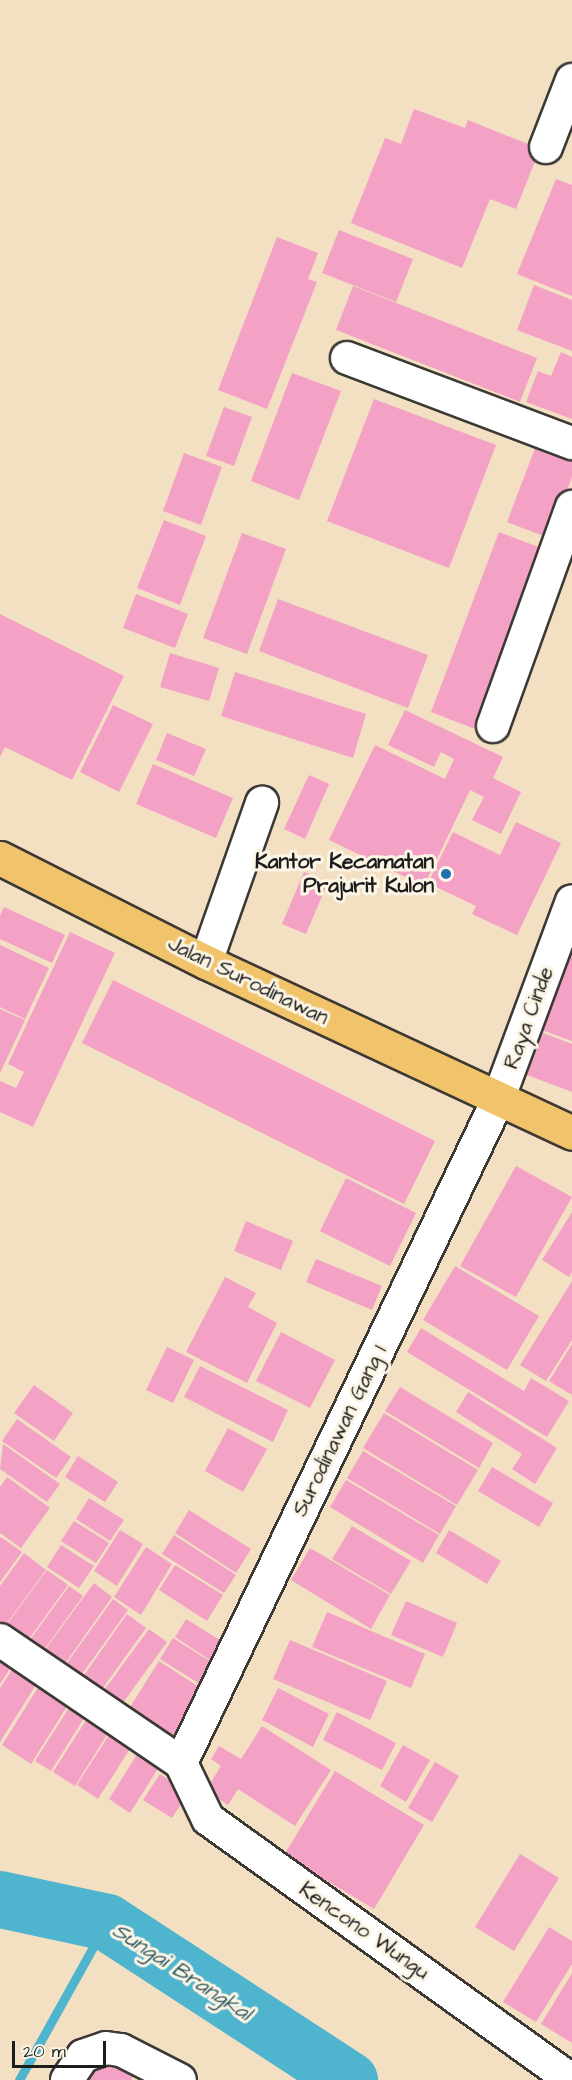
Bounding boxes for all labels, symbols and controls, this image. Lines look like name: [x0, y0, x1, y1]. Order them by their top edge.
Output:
place label: Kantor Kecamatan Prajurit Kulon: [255, 849, 434, 899]
marker: Kantor Kecamatan Prajurit Kulon: [439, 867, 453, 881]
street label: Jalan Surodinawan: [164, 931, 332, 1031]
street label: Raya Cinde: [499, 963, 559, 1073]
street label: Surodinawan Gang 1: [288, 1341, 392, 1521]
street label: Kencono Wungu: [294, 1877, 434, 1985]
water label: Sungai Brangkal: [108, 1917, 256, 2027]
scale bar: [15, 2029, 110, 2067]
text: 20 m: [23, 2039, 66, 2064]

